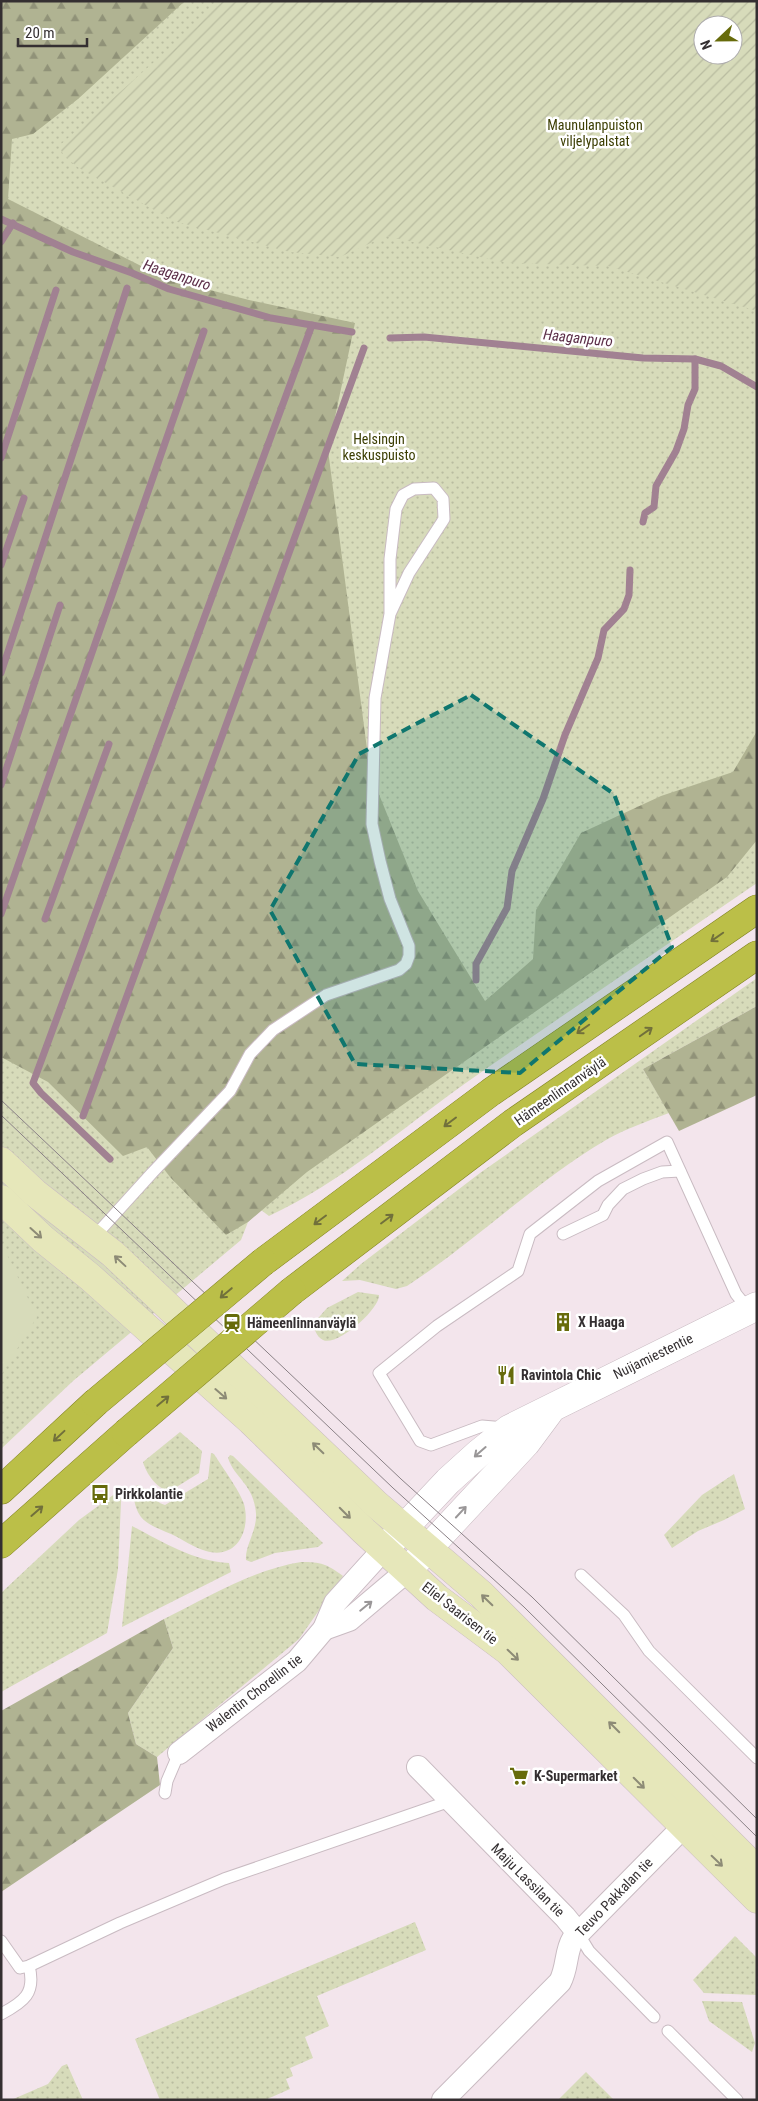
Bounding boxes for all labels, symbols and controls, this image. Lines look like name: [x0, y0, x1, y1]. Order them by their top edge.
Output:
scale bar: [18, 15, 86, 47]
north arrow: [693, 15, 743, 65]
text: 20 m: [25, 24, 55, 42]
text: N: [697, 38, 715, 52]
park label: Maunulanpuiston viljelypalstat: [547, 117, 643, 149]
water label: Haaganpuro: [141, 256, 213, 294]
water label: Haaganpuro: [542, 325, 614, 351]
park label: Helsingin keskuspuisto: [343, 431, 415, 463]
one-way arrow: [710, 932, 724, 942]
one-way arrow: [576, 1024, 590, 1034]
one-way arrow: [639, 1027, 653, 1037]
street label: Hämeenlinnanväylä: [511, 1054, 609, 1128]
one-way arrow: [444, 1117, 457, 1128]
one-way arrow: [314, 1214, 327, 1225]
one-way arrow: [380, 1214, 393, 1225]
one-way arrow: [30, 1227, 43, 1239]
one-way arrow: [114, 1255, 126, 1267]
one-way arrow: [219, 1288, 232, 1299]
building icon: X Haaga: [552, 1311, 574, 1333]
station icon: Hämeenlinnanväylä: [221, 1312, 243, 1334]
place label: X Haaga: [578, 1314, 625, 1330]
place label: Hämeenlinnanväylä: [247, 1315, 357, 1331]
street label: Nuijamiestentie: [611, 1330, 696, 1382]
restaurant icon: Ravintola Chic: [495, 1364, 517, 1386]
place label: Ravintola Chic: [521, 1367, 602, 1383]
one-way arrow: [215, 1388, 228, 1400]
one-way arrow: [156, 1396, 169, 1407]
one-way arrow: [53, 1430, 66, 1442]
one-way arrow: [312, 1442, 324, 1454]
one-way arrow: [474, 1446, 487, 1457]
bus stop icon: Pirkkolantie: [89, 1483, 111, 1505]
place label: Pirkkolantie: [115, 1486, 183, 1502]
one-way arrow: [31, 1505, 44, 1517]
one-way arrow: [455, 1506, 467, 1518]
one-way arrow: [339, 1507, 351, 1519]
street label: Eliel Saarisen tie: [419, 1579, 501, 1648]
one-way arrow: [481, 1594, 493, 1606]
one-way arrow: [359, 1601, 372, 1612]
one-way arrow: [506, 1649, 518, 1661]
street label: Walentin Chorellin tie: [203, 1650, 305, 1735]
one-way arrow: [608, 1721, 620, 1733]
supermarket icon: K-Supermarket: [508, 1765, 530, 1787]
place label: K-Supermarket: [534, 1768, 618, 1784]
one-way arrow: [633, 1777, 645, 1789]
street label: Maiju Lassilan tie: [488, 1840, 568, 1920]
street label: Teuvo Pakkalan tie: [572, 1854, 656, 1940]
one-way arrow: [711, 1855, 724, 1867]

